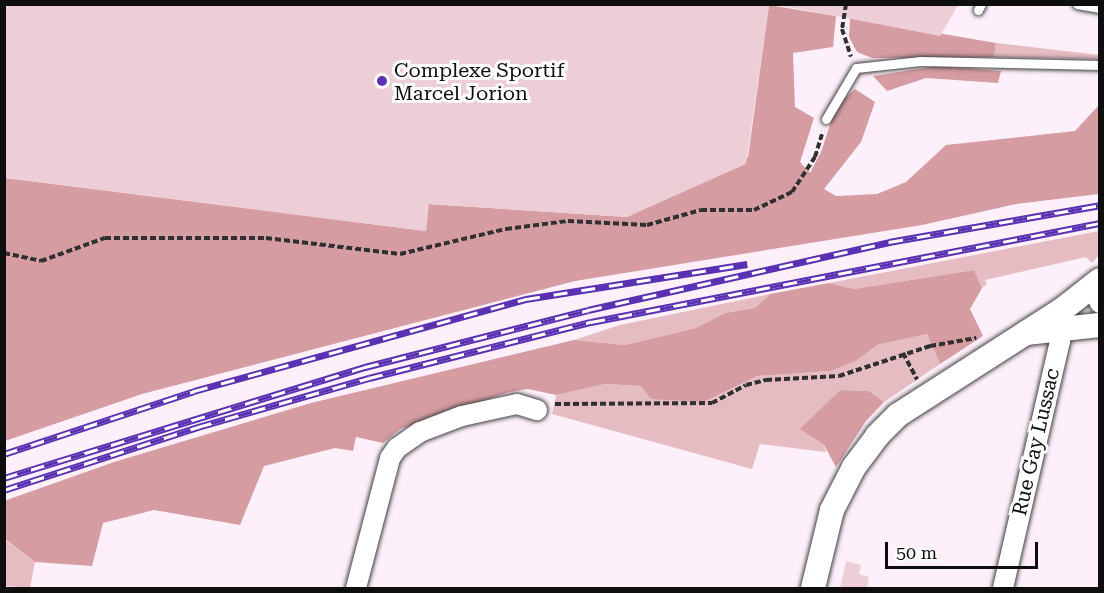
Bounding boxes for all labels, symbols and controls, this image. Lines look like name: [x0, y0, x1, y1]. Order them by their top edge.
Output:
place label: Complexe Sportif Marcel Jorion: [394, 58, 564, 105]
marker: Complexe Sportif Marcel Jorion: [375, 74, 389, 88]
street label: Rue Gay Lussac: [1007, 366, 1065, 518]
scale bar: [888, 530, 1041, 568]
text: 50 m: [896, 542, 937, 563]

